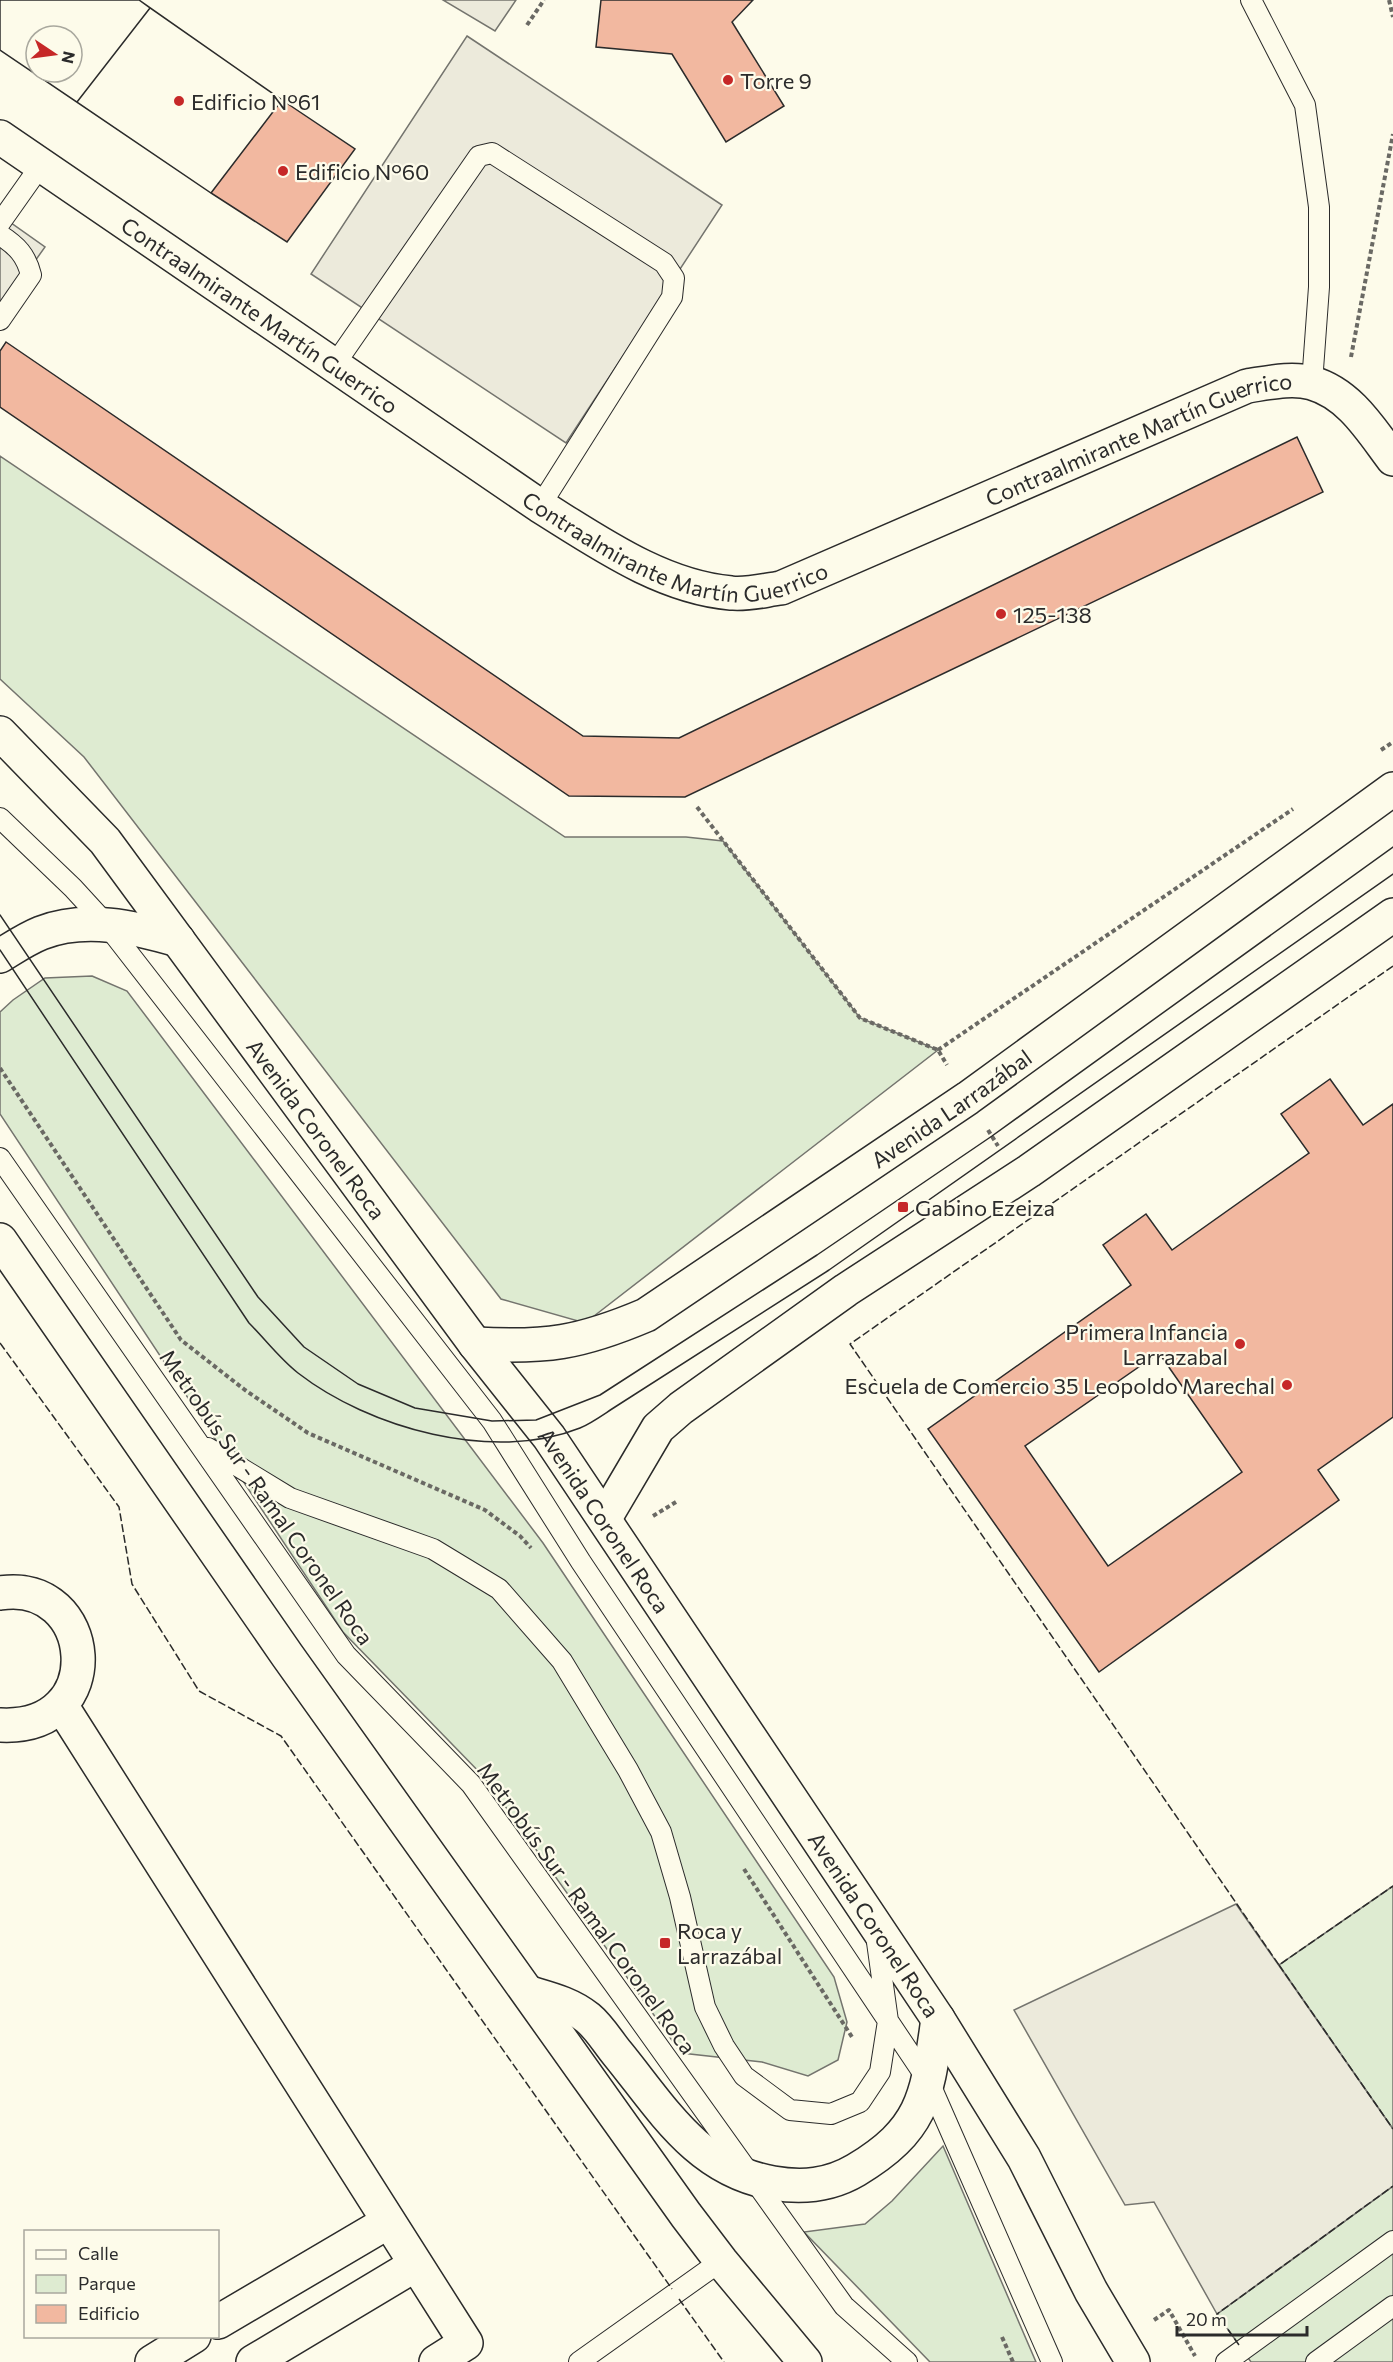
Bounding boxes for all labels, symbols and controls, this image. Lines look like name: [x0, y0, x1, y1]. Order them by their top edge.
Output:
north arrow: [24, 24, 84, 84]
text: N: [58, 50, 80, 65]
place label: Torre 9: [740, 67, 812, 94]
marker: Torre 9: [721, 73, 735, 87]
place label: Edificio N°61: [191, 88, 321, 115]
marker: Edificio N°61: [172, 94, 186, 108]
place label: Edificio N°60: [295, 158, 429, 185]
marker: Edificio N°60: [276, 164, 290, 178]
street label: Contraalmirante Martín Guerrico: [116, 211, 404, 419]
street label: Contraalmirante Martín Guerrico: [981, 367, 1293, 511]
street label: Contraalmirante Martín Guerrico: [518, 485, 832, 607]
place label: 125-138: [1013, 601, 1092, 628]
marker: 125-138: [994, 607, 1008, 621]
street label: Avenida Coronel Roca: [242, 1033, 392, 1224]
street label: Avenida Larrazábal: [866, 1043, 1036, 1173]
place label: Gabino Ezeiza: [915, 1194, 1055, 1221]
marker: Gabino Ezeiza: [896, 1200, 910, 1214]
place label: Primera Infancia Larrazabal: [1065, 1318, 1228, 1370]
marker: Primera Infancia Larrazabal: [1233, 1337, 1247, 1351]
street label: Metrobús Sur - Ramal Coronel Roca: [154, 1344, 380, 1650]
place label: Escuela de Comercio 35 Leopoldo Marechal: [845, 1372, 1275, 1399]
marker: Escuela de Comercio 35 Leopoldo Marechal: [1280, 1378, 1294, 1392]
street label: Avenida Coronel Roca: [533, 1422, 676, 1618]
street label: Metrobús Sur - Ramal Coronel Roca: [472, 1757, 702, 2059]
street label: Avenida Coronel Roca: [803, 1827, 946, 2022]
place label: Roca y Larrazábal: [677, 1917, 782, 1969]
marker: Roca y Larrazábal: [658, 1936, 672, 1950]
legend: [24, 2230, 219, 2338]
text: Calle: [78, 2242, 118, 2264]
text: Parque: [78, 2272, 136, 2294]
scale bar: [1177, 2299, 1308, 2337]
text: Edificio: [78, 2302, 140, 2324]
text: 20 m: [1186, 2308, 1227, 2330]

